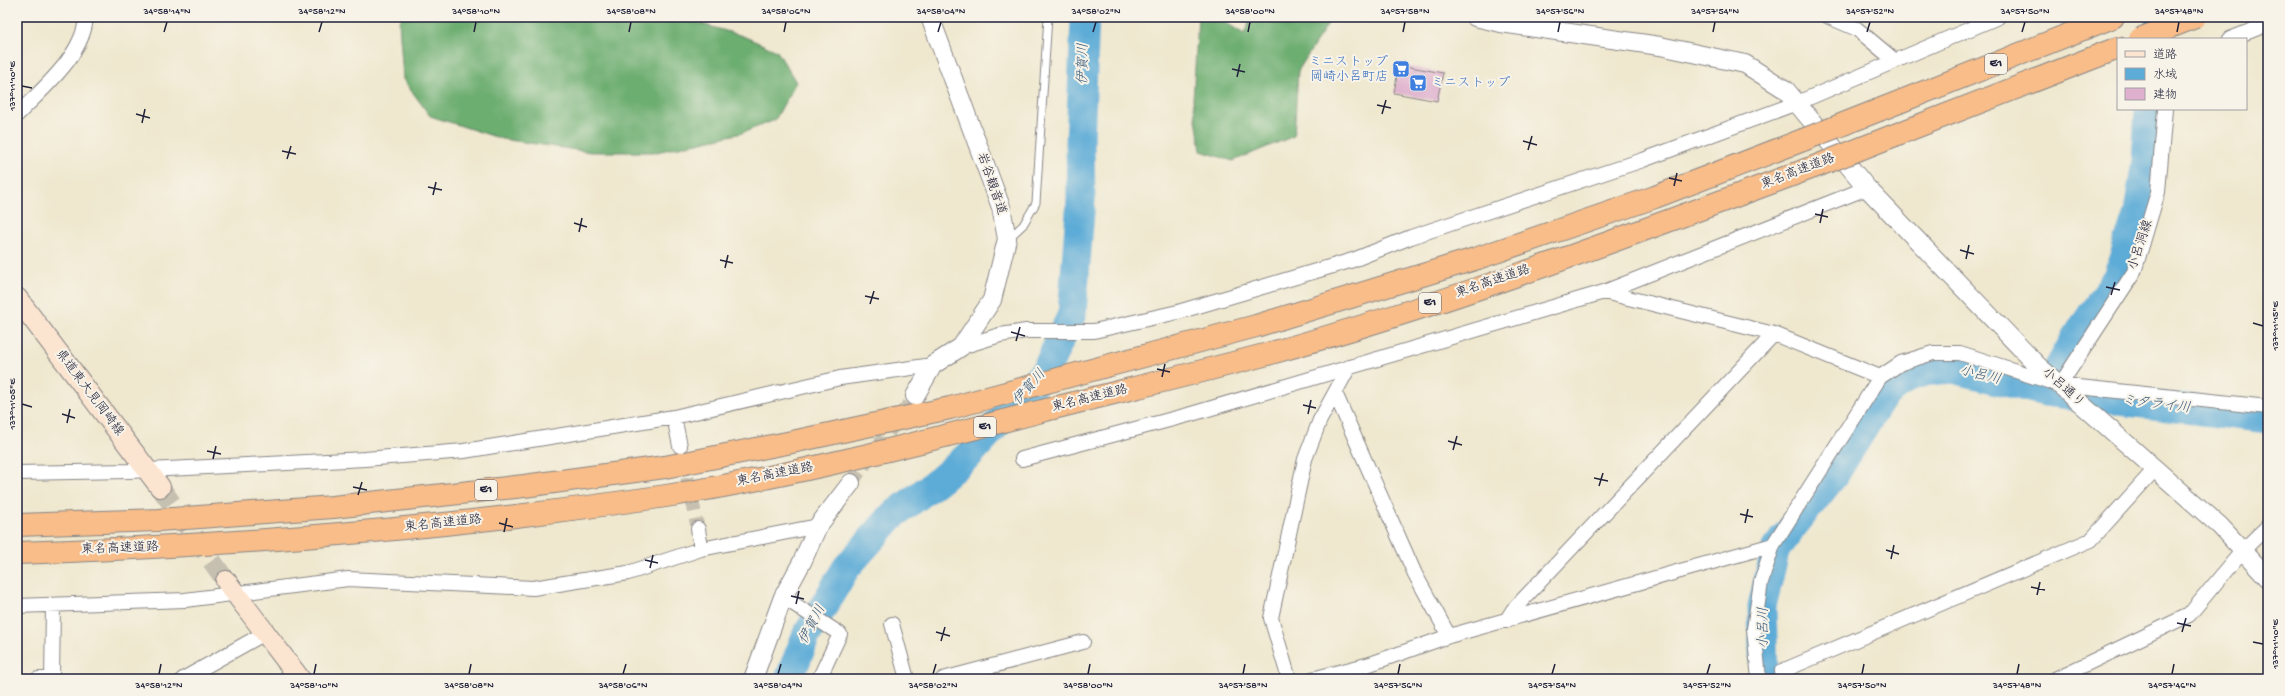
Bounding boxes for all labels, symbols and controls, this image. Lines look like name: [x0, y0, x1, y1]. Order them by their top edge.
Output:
text: 34°58'14"N: [142, 6, 191, 18]
text: 34°58'12"N: [297, 6, 346, 18]
text: 34°58'10"N: [451, 6, 501, 18]
text: 34°58'08"N: [605, 6, 656, 18]
text: 34°58'06"N: [760, 6, 811, 18]
text: 34°58'04"N: [916, 6, 966, 18]
text: 34°58'02"N: [1071, 6, 1121, 18]
text: 34°58'00"N: [1224, 6, 1275, 18]
text: 34°57'58"N: [1380, 6, 1430, 18]
text: 34°57'56"N: [1535, 6, 1585, 18]
text: 34°57'54"N: [1690, 6, 1740, 18]
text: 34°57'52"N: [1845, 6, 1895, 18]
text: 34°57'50"N: [1999, 6, 2050, 18]
text: 34°57'48"N: [2154, 6, 2204, 18]
legend: [2117, 38, 2247, 110]
water label: 伊賀川: [1074, 43, 1093, 85]
text: 道路: [2153, 48, 2177, 63]
road number: E1: [1985, 54, 2007, 74]
place label: ミニストップ 岡崎小呂町店: [1309, 55, 1388, 85]
supermarket icon: ミニストップ 岡崎小呂町店: [1391, 59, 1411, 79]
text: 137°11'10"E: [7, 60, 19, 112]
text: 水域: [2153, 68, 2177, 83]
supermarket icon: ミニストップ: [1408, 73, 1428, 93]
place label: ミニストップ: [1431, 76, 1510, 91]
text: 建物: [2153, 88, 2177, 103]
street label: 岩谷観音道: [973, 151, 1009, 217]
street label: 東名高速道路: [1759, 151, 1837, 193]
street label: 小呂洞線: [2126, 217, 2156, 272]
street label: 東名高速道路: [1454, 262, 1532, 302]
road number: E1: [1419, 293, 1441, 313]
text: 137°11'15"E: [2270, 301, 2282, 352]
street label: 県道東大見岡崎線: [52, 346, 128, 440]
water label: 小呂川: [1958, 363, 2002, 389]
street label: 小呂通り: [2039, 364, 2088, 411]
water label: 伊賀川: [1009, 366, 1050, 409]
text: 137°11'05"E: [7, 378, 19, 430]
street label: 東名高速道路: [1050, 382, 1130, 416]
water label: ミタライ川: [2120, 392, 2192, 418]
road number: E1: [974, 417, 996, 437]
street label: 東名高速道路: [735, 460, 815, 490]
road number: E1: [475, 480, 497, 500]
street label: 東名高速道路: [403, 512, 483, 536]
street label: 東名高速道路: [81, 540, 159, 558]
water label: 伊賀川: [795, 602, 830, 648]
water label: 小呂川: [1756, 607, 1773, 649]
text: 137°11'10"E: [2270, 618, 2282, 670]
text: 34°58'12"N: [134, 680, 183, 692]
text: 34°58'10"N: [289, 680, 339, 692]
text: 34°58'08"N: [443, 680, 494, 692]
text: 34°58'06"N: [597, 680, 648, 692]
text: 34°58'04"N: [753, 680, 803, 692]
text: 34°58'02"N: [908, 680, 958, 692]
text: 34°58'00"N: [1062, 680, 1113, 692]
text: 34°57'58"N: [1218, 680, 1268, 692]
text: 34°57'56"N: [1373, 680, 1423, 692]
text: 34°57'54"N: [1527, 680, 1577, 692]
text: 34°57'52"N: [1682, 680, 1732, 692]
text: 34°57'50"N: [1836, 680, 1887, 692]
text: 34°57'48"N: [1992, 680, 2042, 692]
text: 34°57'46"N: [2147, 680, 2196, 692]

